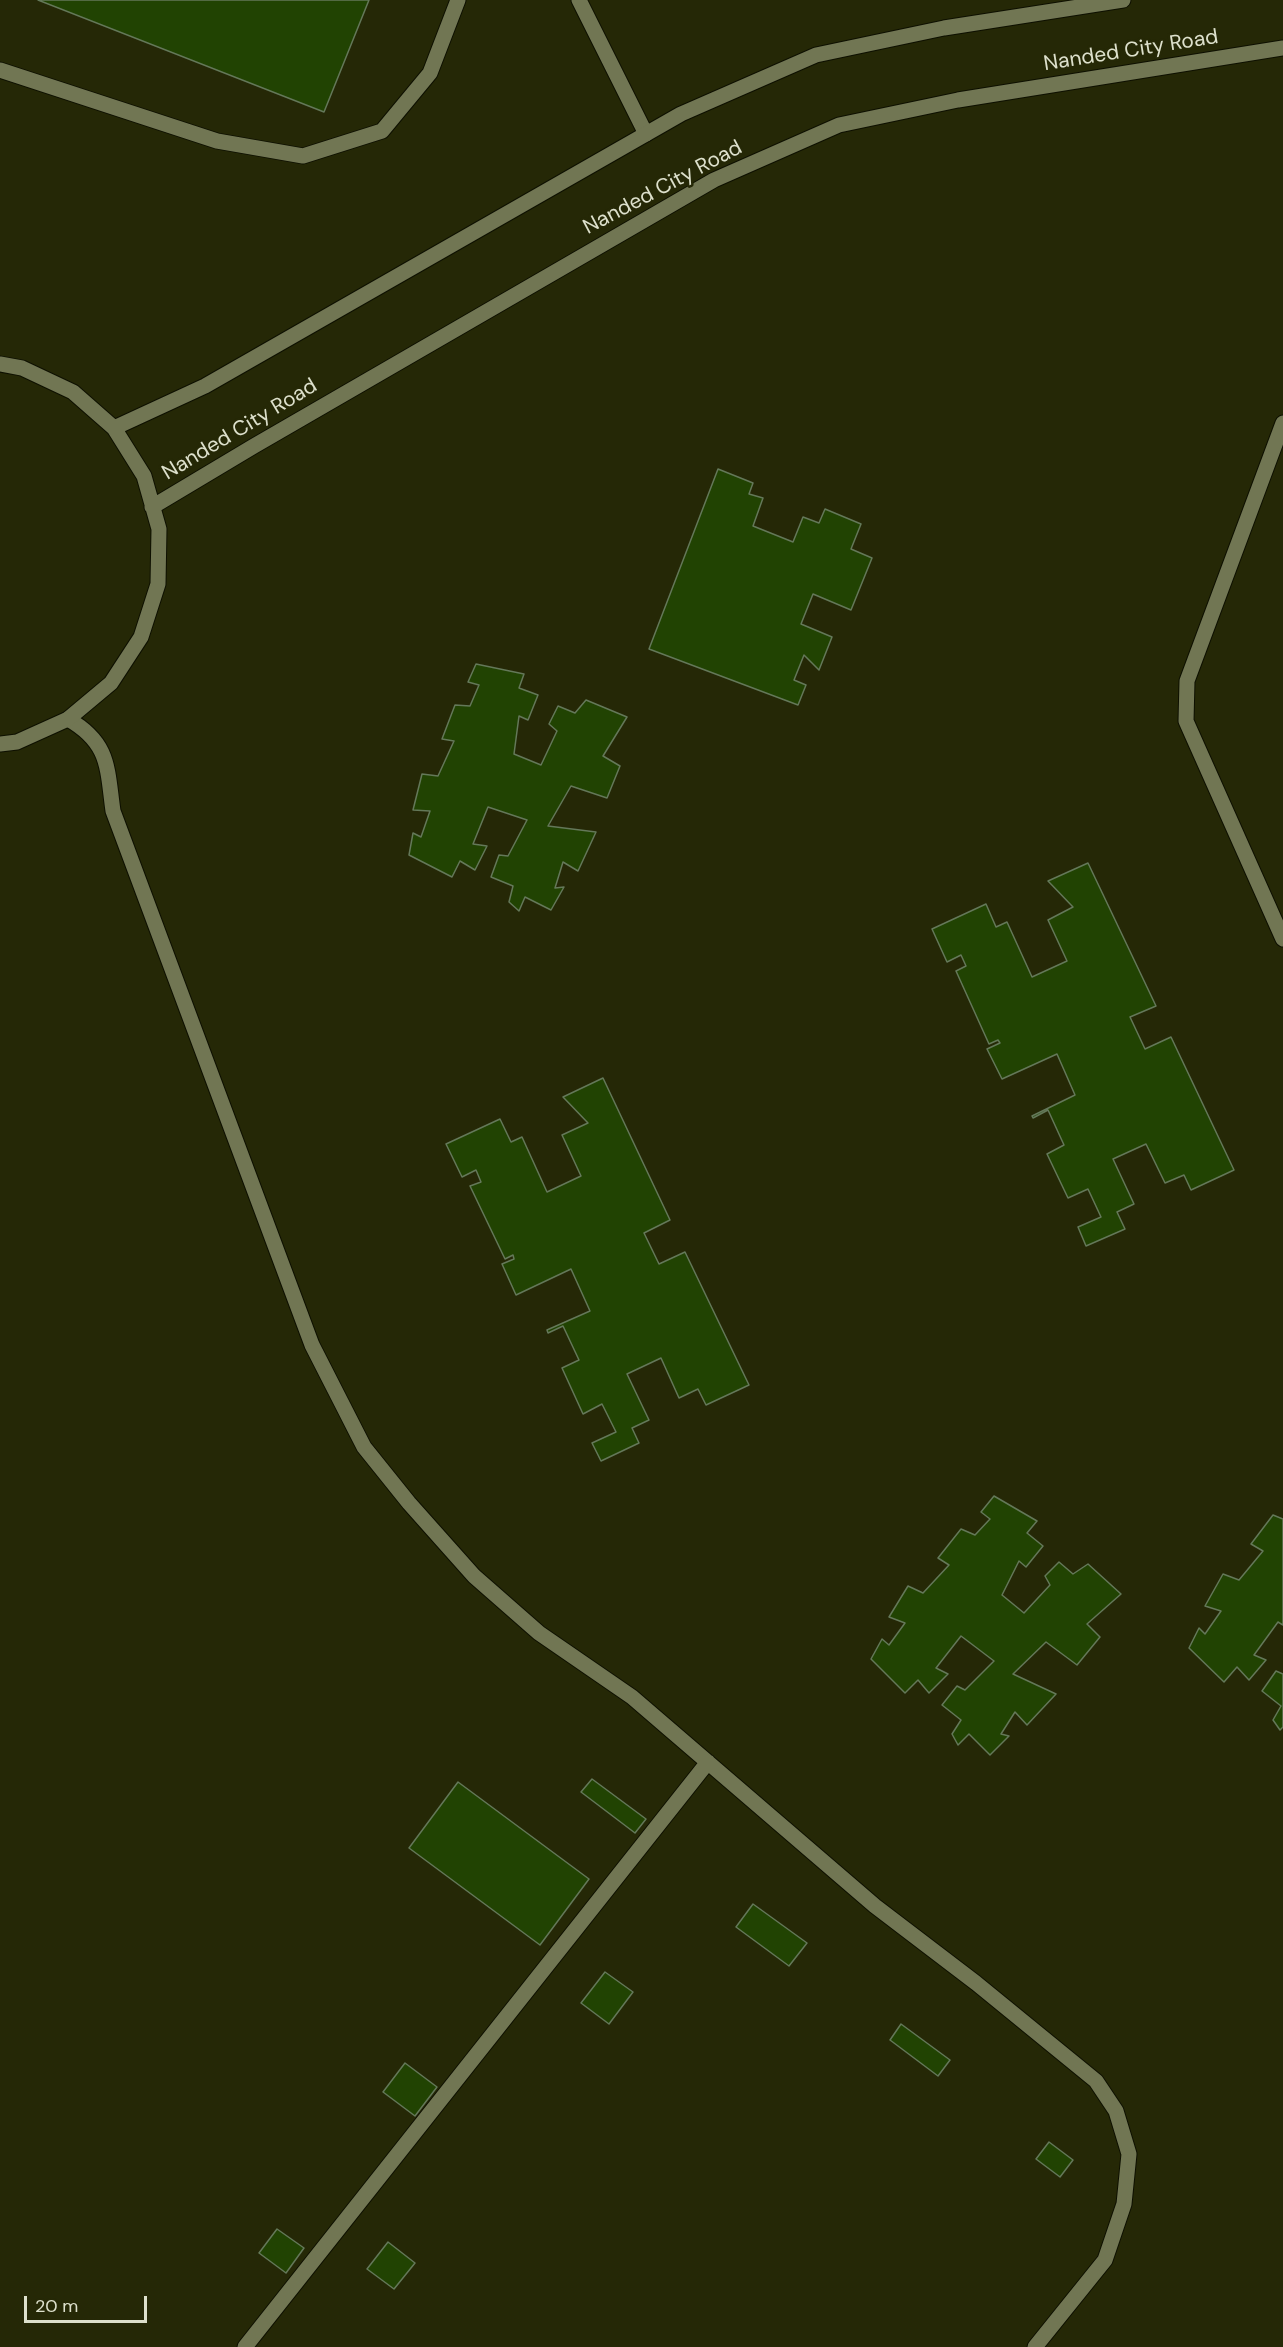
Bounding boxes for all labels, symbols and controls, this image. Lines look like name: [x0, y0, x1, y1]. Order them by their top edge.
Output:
street label: Nanded City Road: [1042, 25, 1220, 77]
street label: Nanded City Road: [579, 135, 747, 241]
street label: Nanded City Road: [158, 374, 322, 486]
scale bar: [27, 2284, 150, 2322]
text: 20 m: [35, 2294, 78, 2318]

